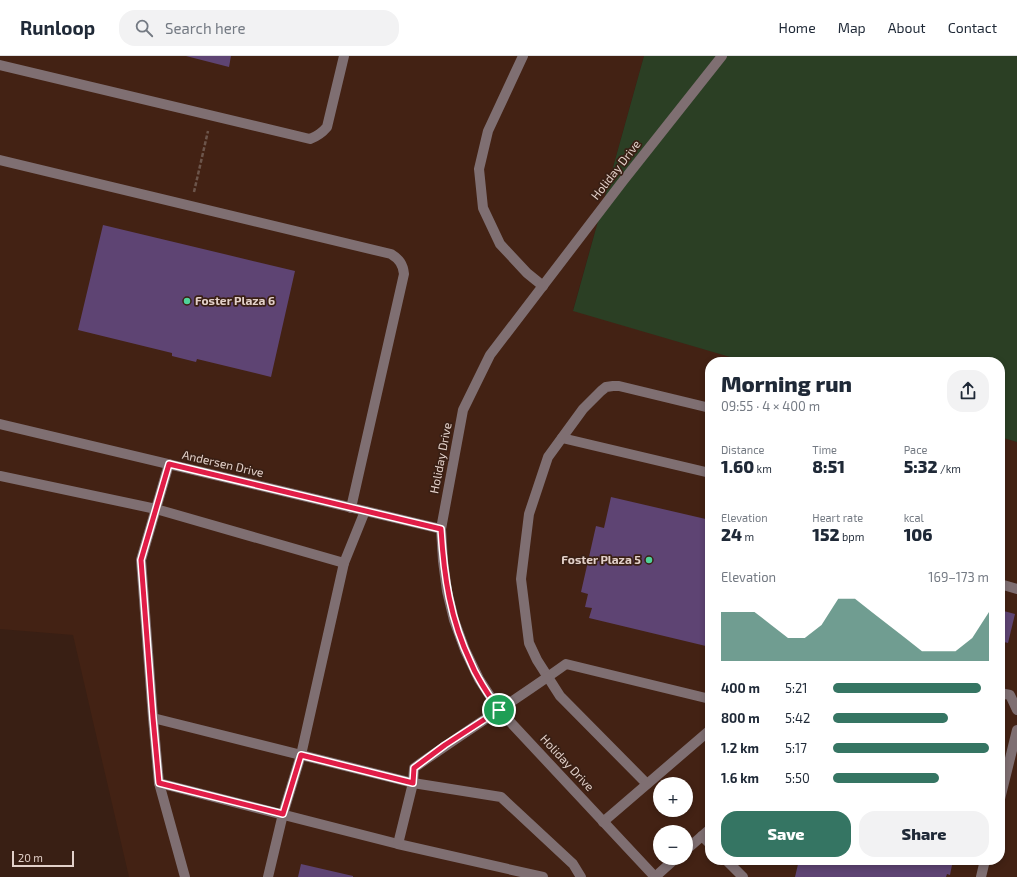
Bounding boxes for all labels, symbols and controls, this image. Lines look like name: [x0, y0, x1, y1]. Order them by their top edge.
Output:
search box: [119, 10, 399, 46]
text: Runloop: [20, 16, 95, 39]
icon: search: [133, 17, 155, 39]
text: Search here: [165, 19, 246, 37]
text: Home: [779, 19, 816, 36]
text: Map: [838, 19, 866, 36]
text: About: [888, 19, 926, 36]
text: Contact: [948, 19, 997, 36]
street label: Holiday Drive: [588, 137, 643, 202]
place label: Foster Plaza 6: [195, 293, 275, 307]
marker: Foster Plaza 6: [182, 296, 192, 306]
text: Morning run: [721, 370, 852, 396]
button: share: [947, 370, 989, 412]
text: 09:55 · 4 × 400 m: [721, 398, 820, 414]
street label: Holiday Drive: [426, 421, 454, 495]
text: Distance: [721, 443, 764, 456]
text: Time: [812, 443, 837, 456]
text: Pace: [904, 443, 927, 456]
street label: Andersen Drive: [181, 447, 265, 479]
text: 1.60: [721, 456, 754, 476]
text: 8:51: [812, 456, 845, 476]
text: 5:32: [904, 456, 938, 476]
text: km: [754, 462, 772, 475]
text: /km: [938, 462, 961, 475]
text: Elevation: [721, 511, 768, 524]
text: Heart rate: [812, 511, 863, 524]
text: kcal: [904, 511, 924, 524]
text: 24: [721, 524, 742, 544]
text: 152: [812, 524, 840, 544]
text: 106: [904, 524, 933, 544]
text: m: [742, 530, 754, 543]
text: bpm: [840, 530, 864, 543]
place label: Foster Plaza 5: [561, 552, 641, 566]
marker: Foster Plaza 5: [644, 555, 654, 565]
text: Elevation: [721, 569, 776, 585]
text: 169–173 m: [928, 569, 989, 585]
text: 400 m: [721, 680, 760, 696]
text: 5:21: [785, 680, 808, 696]
pin: [482, 693, 516, 727]
icon: arrive: [488, 699, 510, 721]
text: 800 m: [721, 710, 760, 726]
text: 5:42: [785, 710, 810, 726]
street label: Holiday Drive: [538, 731, 597, 793]
text: 1.2 km: [721, 740, 759, 756]
text: 5:17: [785, 740, 807, 756]
text: 1.6 km: [721, 770, 759, 786]
text: 5:50: [785, 770, 810, 786]
map controls: [653, 777, 693, 865]
button: +: [653, 777, 693, 817]
button: Save: [721, 811, 851, 857]
button: Share: [859, 811, 989, 857]
button: −: [653, 825, 693, 865]
scale bar: [12, 849, 74, 868]
text: 20 m: [18, 851, 43, 864]

